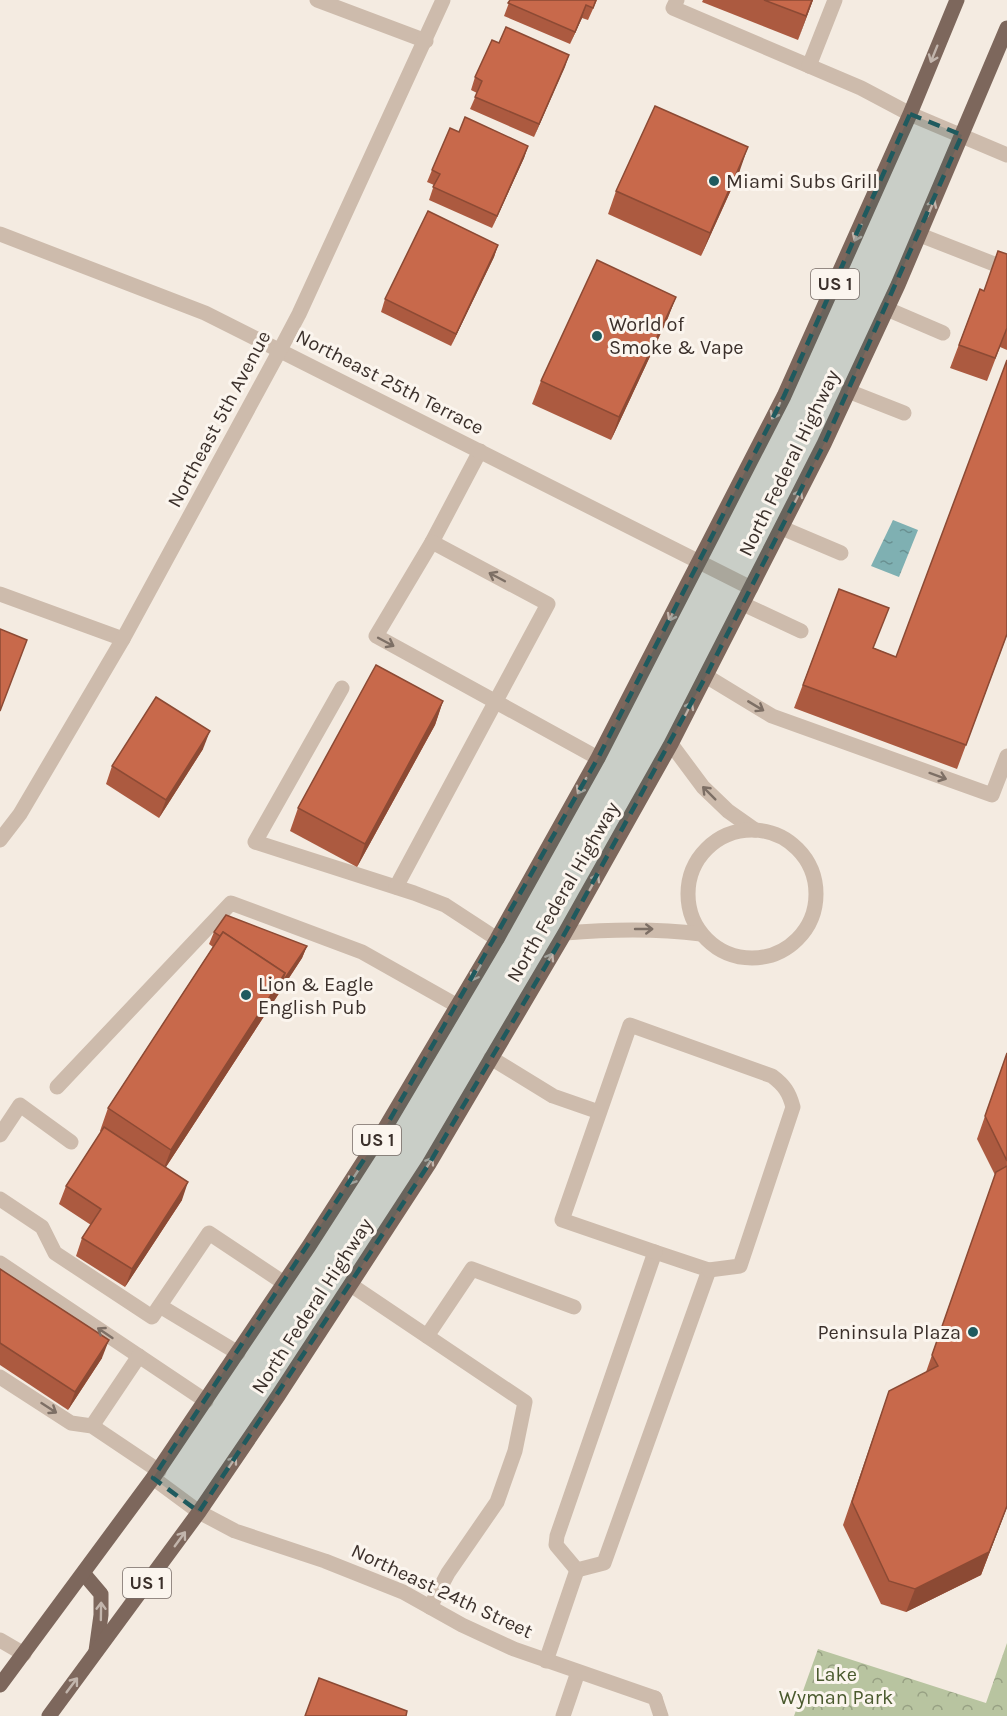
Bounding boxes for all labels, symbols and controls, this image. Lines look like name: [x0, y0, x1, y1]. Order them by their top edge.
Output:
one-way arrow: [928, 44, 939, 63]
place label: Miami Subs Grill: [726, 170, 878, 193]
marker: Miami Subs Grill: [707, 174, 721, 188]
one-way arrow: [926, 199, 937, 218]
one-way arrow: [851, 224, 863, 242]
road number: US 1: [811, 269, 859, 299]
place label: World of Smoke & Vape: [609, 313, 744, 359]
street label: Northeast 25th Terrace: [292, 325, 488, 439]
street label: Northeast 5th Avenue: [163, 327, 275, 511]
marker: World of Smoke & Vape: [590, 329, 604, 343]
street label: North Federal Highway: [734, 366, 844, 560]
one-way arrow: [770, 401, 782, 419]
one-way arrow: [792, 489, 803, 507]
one-way arrow: [488, 571, 506, 582]
one-way arrow: [667, 604, 679, 621]
one-way arrow: [377, 637, 395, 648]
one-way arrow: [747, 700, 764, 712]
one-way arrow: [683, 701, 695, 719]
one-way arrow: [928, 771, 947, 782]
one-way arrow: [576, 777, 588, 794]
one-way arrow: [702, 786, 717, 800]
street label: North Federal Highway: [502, 798, 624, 986]
one-way arrow: [588, 874, 600, 891]
one-way arrow: [634, 923, 654, 935]
one-way arrow: [543, 953, 555, 970]
one-way arrow: [469, 964, 481, 981]
place label: Lion & Eagle English Pub: [258, 973, 374, 1019]
marker: Lion & Eagle English Pub: [239, 988, 253, 1002]
road number: US 1: [353, 1125, 401, 1155]
one-way arrow: [423, 1157, 435, 1174]
one-way arrow: [347, 1168, 360, 1185]
street label: North Federal Highway: [247, 1214, 377, 1398]
place label: Peninsula Plaza: [817, 1321, 961, 1344]
marker: Peninsula Plaza: [966, 1325, 980, 1339]
one-way arrow: [97, 1327, 114, 1339]
one-way arrow: [40, 1403, 57, 1415]
one-way arrow: [226, 1456, 238, 1473]
one-way arrow: [173, 1531, 186, 1547]
street label: Northeast 24th Street: [348, 1539, 537, 1643]
road number: US 1: [123, 1568, 171, 1598]
one-way arrow: [95, 1602, 106, 1621]
park label: Lake Wyman Park: [779, 1663, 893, 1709]
one-way arrow: [66, 1677, 79, 1693]

